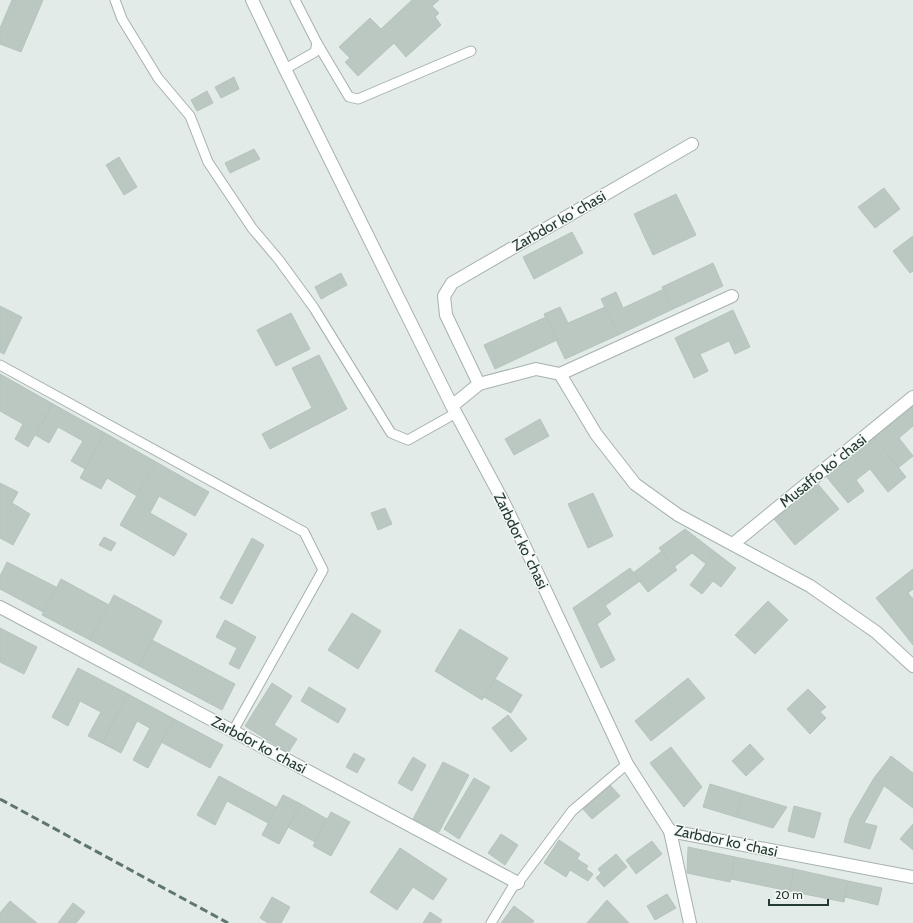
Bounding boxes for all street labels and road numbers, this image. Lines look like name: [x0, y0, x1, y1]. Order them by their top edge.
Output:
street label: Zarbdor koʻchasi: [509, 187, 609, 255]
street label: Musaffo koʻchasi: [776, 431, 870, 511]
street label: Zarbdor koʻchasi: [490, 490, 552, 592]
street label: Zarbdor koʻchasi: [208, 712, 310, 778]
street label: Zarbdor koʻchasi: [673, 821, 779, 861]

